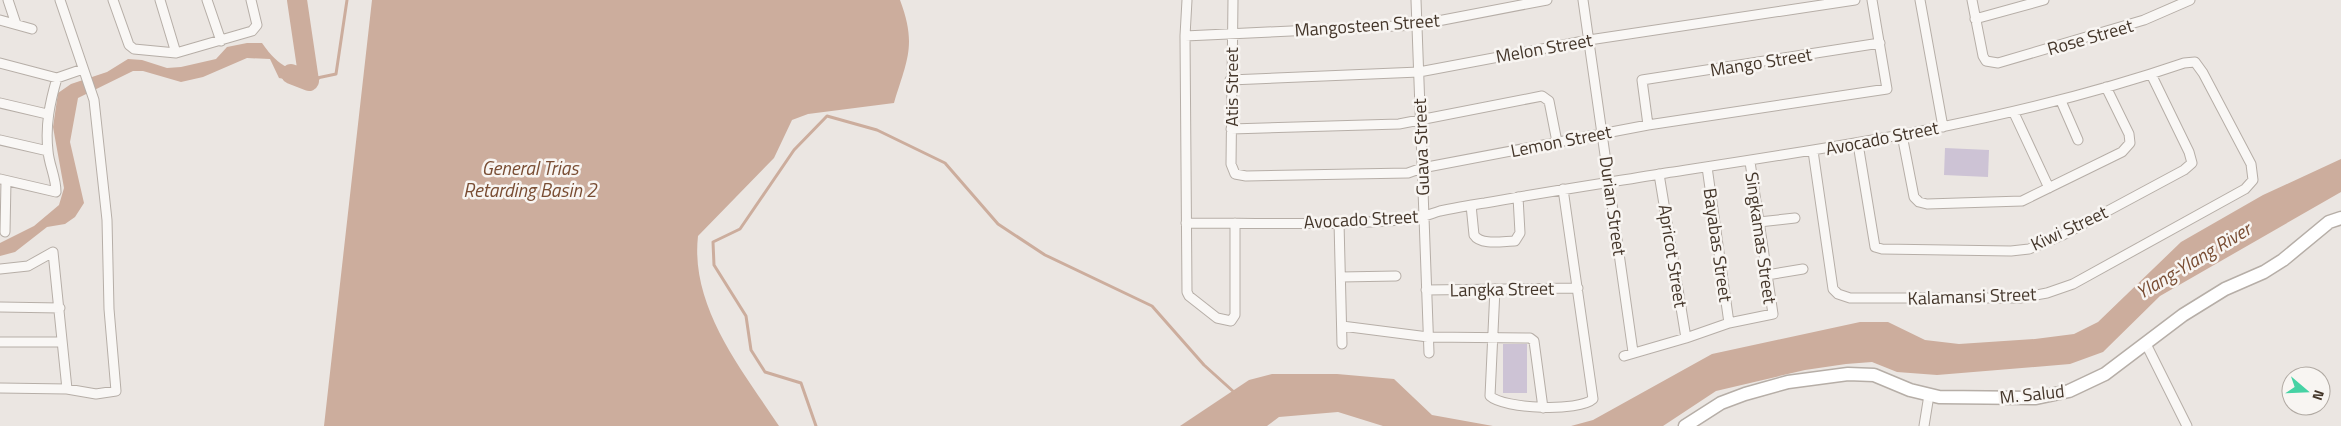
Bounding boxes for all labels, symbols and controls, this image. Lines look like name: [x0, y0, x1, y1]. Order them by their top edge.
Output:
street label: Mangosteen Street: [1294, 6, 1441, 44]
street label: Rose Street: [2044, 12, 2137, 62]
street label: Melon Street: [1493, 26, 1595, 70]
street label: Mango Street: [1708, 41, 1815, 83]
street label: Atis Street: [1218, 47, 1245, 127]
street label: Guava Street: [1406, 97, 1436, 196]
street label: Avocado Street: [1823, 114, 1942, 162]
street label: Lemon Street: [1508, 118, 1614, 164]
water label: General Trias Retarding Basin 2: [463, 153, 598, 204]
street label: Durian Street: [1593, 154, 1633, 258]
street label: Singkamas Street: [1738, 170, 1784, 306]
street label: Bayabas Street: [1697, 186, 1739, 304]
street label: Kiwi Street: [2026, 198, 2113, 258]
street label: Avocado Street: [1303, 202, 1420, 235]
street label: Apricot Street: [1652, 202, 1695, 310]
water label: Ylang-Ylang River: [2130, 213, 2258, 306]
street label: Langka Street: [1450, 275, 1555, 303]
street label: Kalamansi Street: [1907, 280, 2038, 312]
north arrow: [2281, 366, 2331, 416]
street label: M. Salud: [1998, 377, 2066, 411]
text: N: [2307, 387, 2330, 403]

